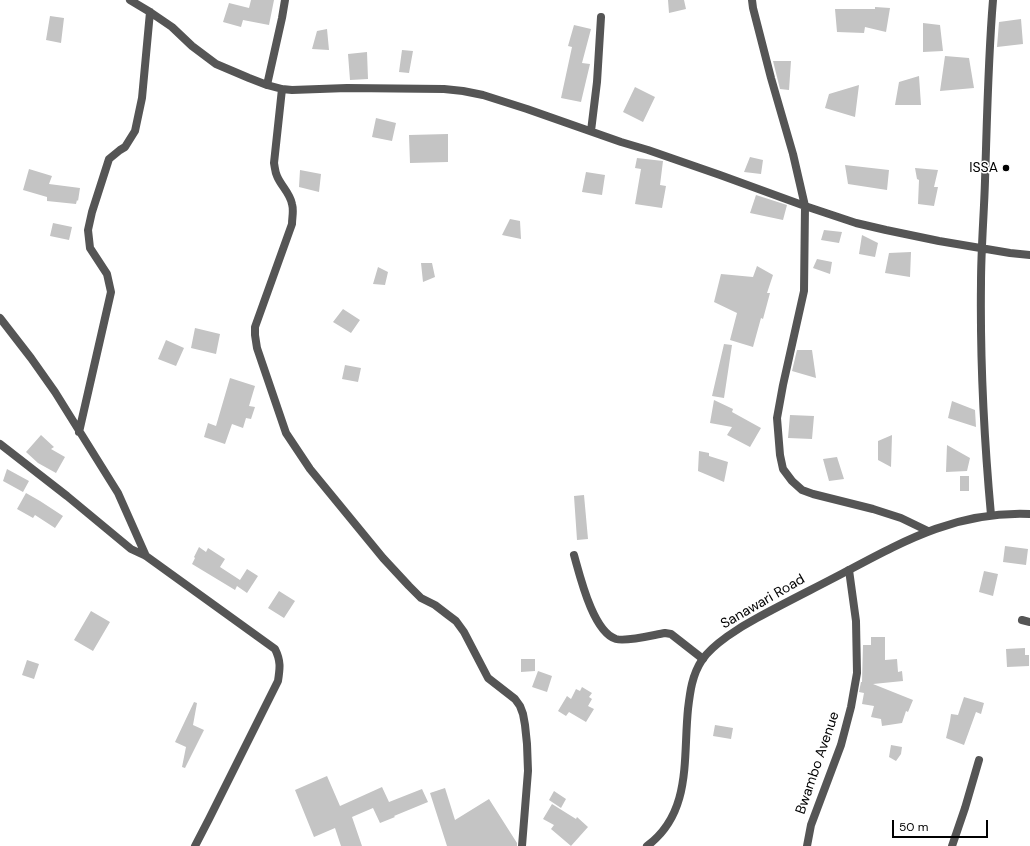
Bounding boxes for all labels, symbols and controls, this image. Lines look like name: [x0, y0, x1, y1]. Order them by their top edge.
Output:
place label: ISSA: [969, 160, 998, 176]
marker: ISSA: [1001, 163, 1011, 173]
street label: Sanawari Road: [718, 571, 808, 633]
street label: Bwambo Avenue: [793, 710, 843, 816]
scale bar: [894, 812, 990, 838]
text: 50 m: [899, 819, 928, 835]

